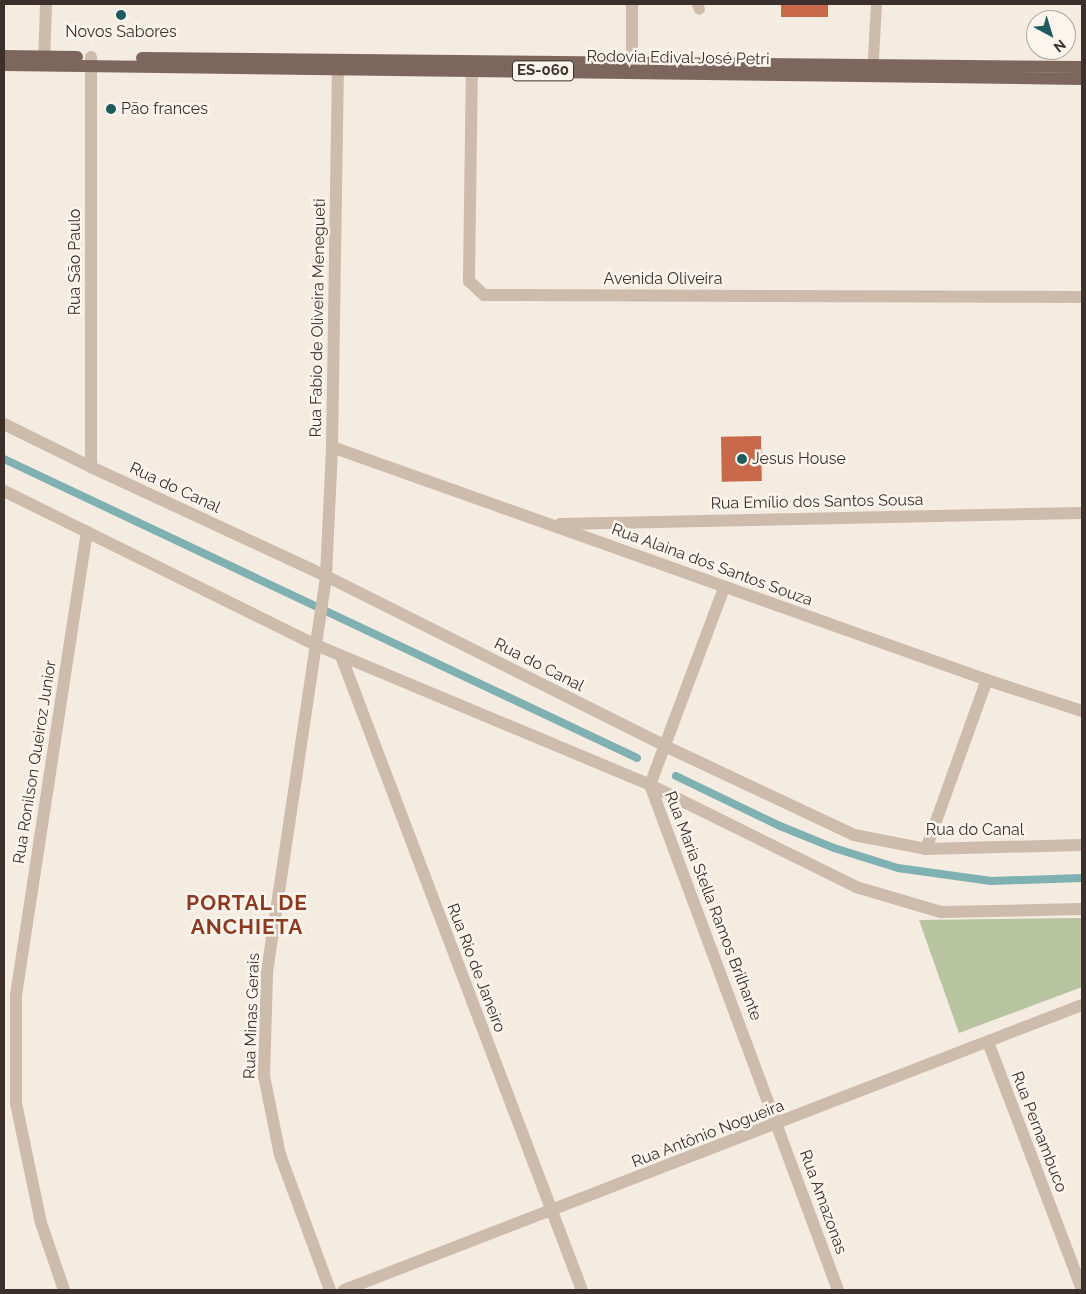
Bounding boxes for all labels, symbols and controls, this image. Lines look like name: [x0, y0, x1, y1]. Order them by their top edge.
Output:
marker: Novos Sabores: [115, 9, 127, 21]
north arrow: [1026, 10, 1076, 60]
place label: Novos Sabores: [65, 22, 177, 42]
text: N: [1051, 36, 1069, 55]
street label: Rodovia Edival José Petri: [586, 47, 770, 69]
road number: ES-060: [512, 58, 574, 84]
place label: Pão frances: [121, 99, 208, 119]
marker: Pão frances: [105, 103, 117, 115]
street label: Rua Fabio de Oliveira Menegueti: [306, 198, 330, 438]
street label: Rua São Paulo: [65, 209, 85, 315]
street label: Avenida Oliveira: [604, 269, 722, 289]
place label: Jesus House: [752, 449, 846, 469]
marker: Jesus House: [736, 453, 748, 465]
street label: Rua do Canal: [126, 459, 224, 517]
street label: Rua Emílio dos Santos Sousa: [711, 491, 923, 513]
street label: Rua Alaina dos Santos Souza: [609, 520, 815, 610]
street label: Rua do Canal: [491, 634, 587, 696]
street label: Rua Ronilson Queiroz Junior: [9, 659, 61, 865]
street label: Rua Maria Stella Ramos Brilhante: [660, 789, 766, 1023]
street label: Rua do Canal: [926, 820, 1024, 840]
district label: PORTAL DE ANCHIETA: [185, 890, 309, 940]
street label: Rua Rio de Janeiro: [443, 901, 509, 1035]
street label: Rua Minas Gerais: [240, 953, 264, 1079]
street label: Rua Pernambuco: [1007, 1069, 1071, 1195]
street label: Rua Antônio Nogueira: [629, 1096, 787, 1172]
street label: Rua Amazonas: [795, 1147, 851, 1257]

